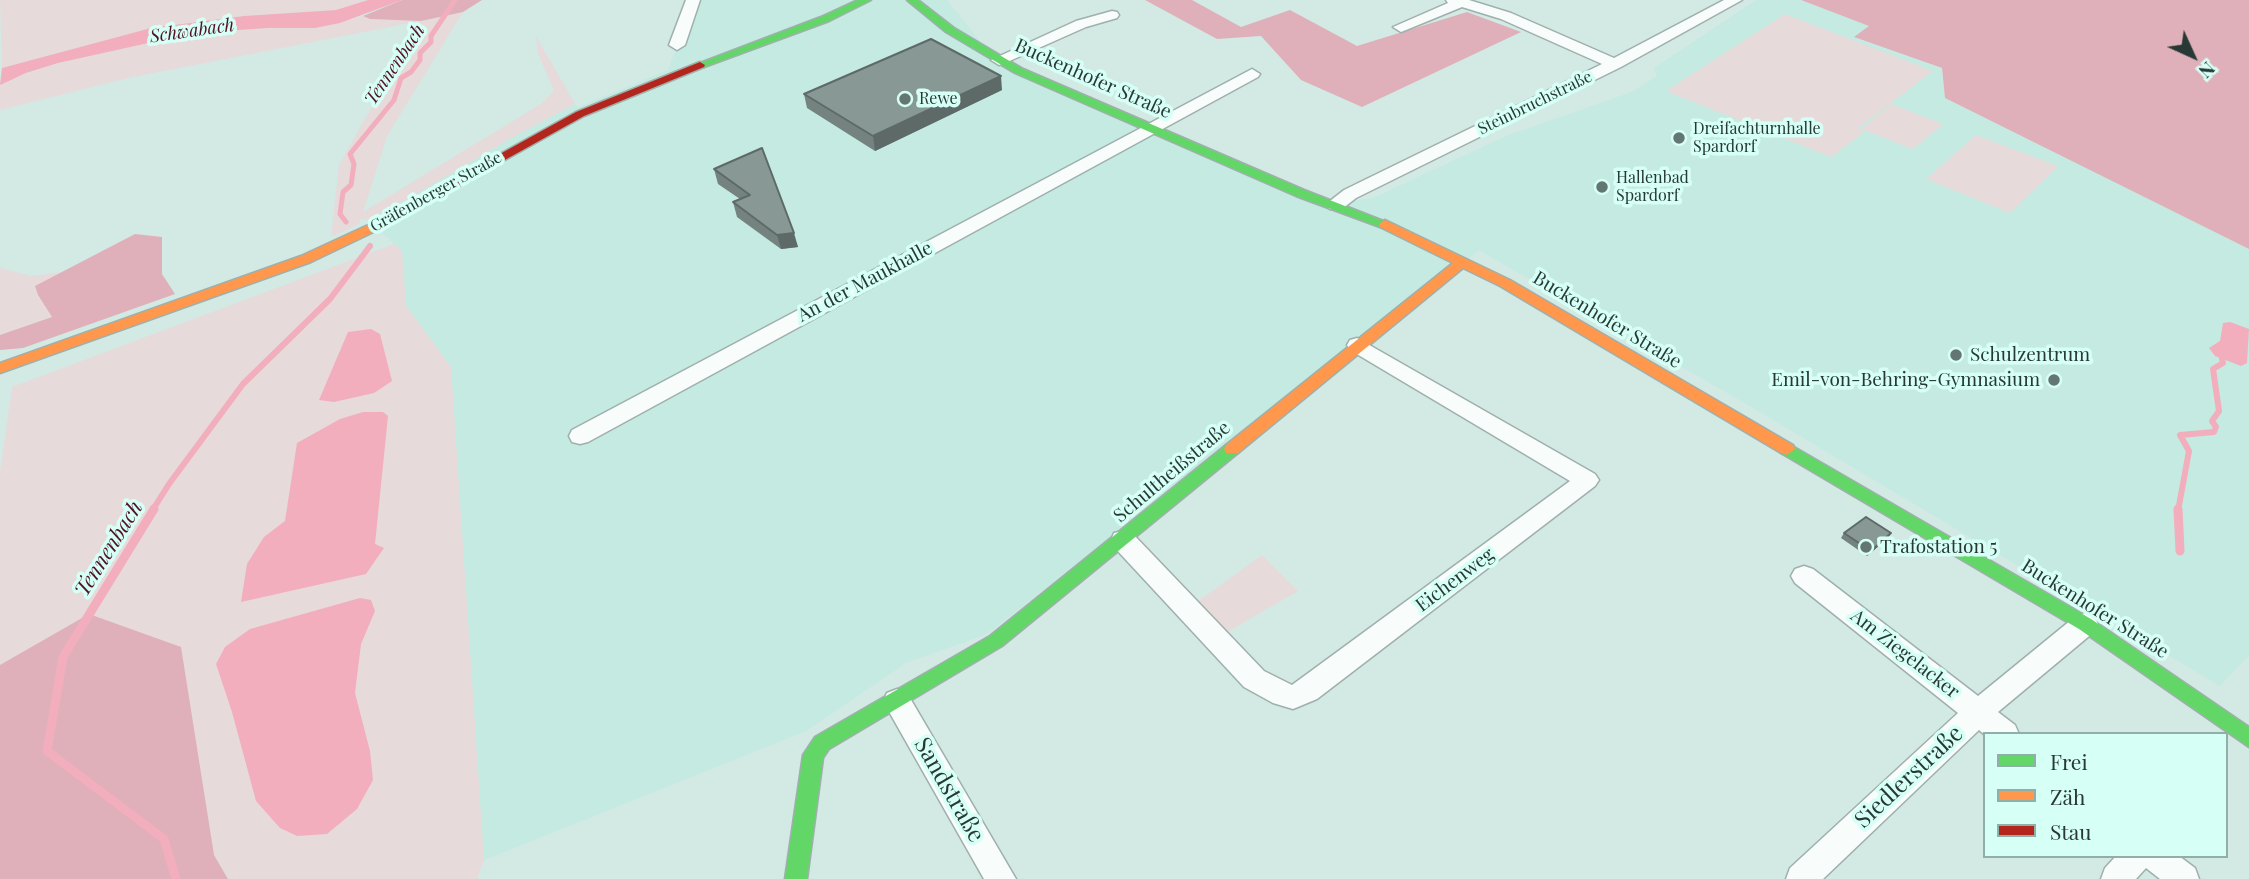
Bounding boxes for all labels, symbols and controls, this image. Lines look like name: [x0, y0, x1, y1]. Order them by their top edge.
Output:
water label: Schwabach: [148, 14, 236, 48]
water label: Tennenbach: [360, 21, 430, 109]
north arrow: [2158, 21, 2228, 91]
street label: Buckenhofer Straße: [1011, 34, 1175, 124]
text: N: [2194, 57, 2222, 85]
street label: Steinbruchstraße: [1475, 67, 1595, 139]
place label: Rewe: [919, 89, 958, 109]
marker: Rewe: [897, 91, 913, 107]
place label: Dreifachturnhalle Spardorf: [1693, 119, 1821, 157]
marker: Dreifachturnhalle Spardorf: [1671, 130, 1687, 146]
street label: Gräfenberger Straße: [367, 148, 505, 236]
place label: Hallenbad Spardorf: [1616, 168, 1689, 206]
marker: Hallenbad Spardorf: [1594, 179, 1610, 195]
street label: An der Maukhalle: [794, 237, 936, 327]
street label: Buckenhofer Straße: [1529, 267, 1685, 373]
place label: Schulzentrum: [1970, 344, 2090, 366]
marker: Schulzentrum: [1948, 347, 1964, 363]
place label: Emil-von-Behring-Gymnasium: [1771, 369, 2040, 391]
marker: Emil-von-Behring-Gymnasium: [2046, 372, 2062, 388]
street label: Schultheißstraße: [1109, 417, 1235, 527]
water label: Tennenbach: [70, 497, 148, 601]
place label: Trafostation 5: [1880, 536, 1997, 558]
marker: Trafostation 5: [1858, 539, 1874, 555]
street label: Eichenweg: [1411, 543, 1499, 617]
street label: Buckenhofer Straße: [2017, 555, 2173, 663]
street label: Am Ziegelacker: [1846, 605, 1964, 703]
street label: Siedlerstraße: [1849, 720, 1969, 834]
legend: [1983, 732, 2228, 858]
street label: Sandstraße: [908, 733, 990, 847]
text: Frei: [2050, 747, 2088, 775]
text: Zäh: [2050, 782, 2085, 810]
text: Stau: [2050, 817, 2091, 845]

